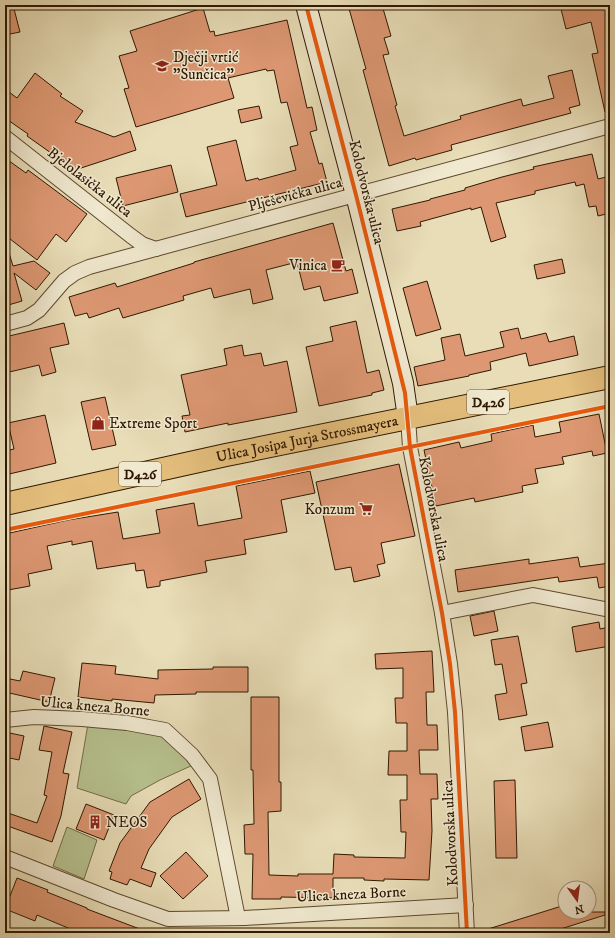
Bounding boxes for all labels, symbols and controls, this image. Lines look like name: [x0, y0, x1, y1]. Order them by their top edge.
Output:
place label: Dječji vrtić "Sunčica": [173, 48, 239, 84]
school or university icon: Dječji vrtić "Sunčica": [154, 58, 170, 74]
street label: Kolodvorska ulica: [344, 138, 389, 247]
street label: Bjelolasička ulica: [43, 143, 136, 222]
street label: Plješevička ulica: [246, 173, 345, 216]
place label: Vinica: [288, 256, 328, 275]
cafe icon: Vinica: [330, 257, 346, 273]
road number: D426: [467, 390, 509, 414]
street label: Ulica Josipa Jurja Strossmayera: [214, 411, 400, 467]
place label: Extreme Sport: [109, 414, 197, 433]
shop icon: Extreme Sport: [90, 415, 106, 431]
street label: Kolodvorska ulica: [414, 455, 453, 564]
road number: D426: [119, 462, 161, 486]
place label: Konzum: [304, 500, 355, 519]
supermarket icon: Konzum: [358, 501, 374, 517]
street label: Ulica kneza Borne: [39, 692, 151, 721]
street label: Kolodvorska ulica: [438, 779, 463, 887]
place label: NEOS: [106, 813, 148, 832]
building icon: NEOS: [87, 814, 103, 830]
north arrow: [557, 880, 597, 920]
street label: Ulica kneza Borne: [296, 882, 406, 907]
text: N: [573, 901, 585, 917]

